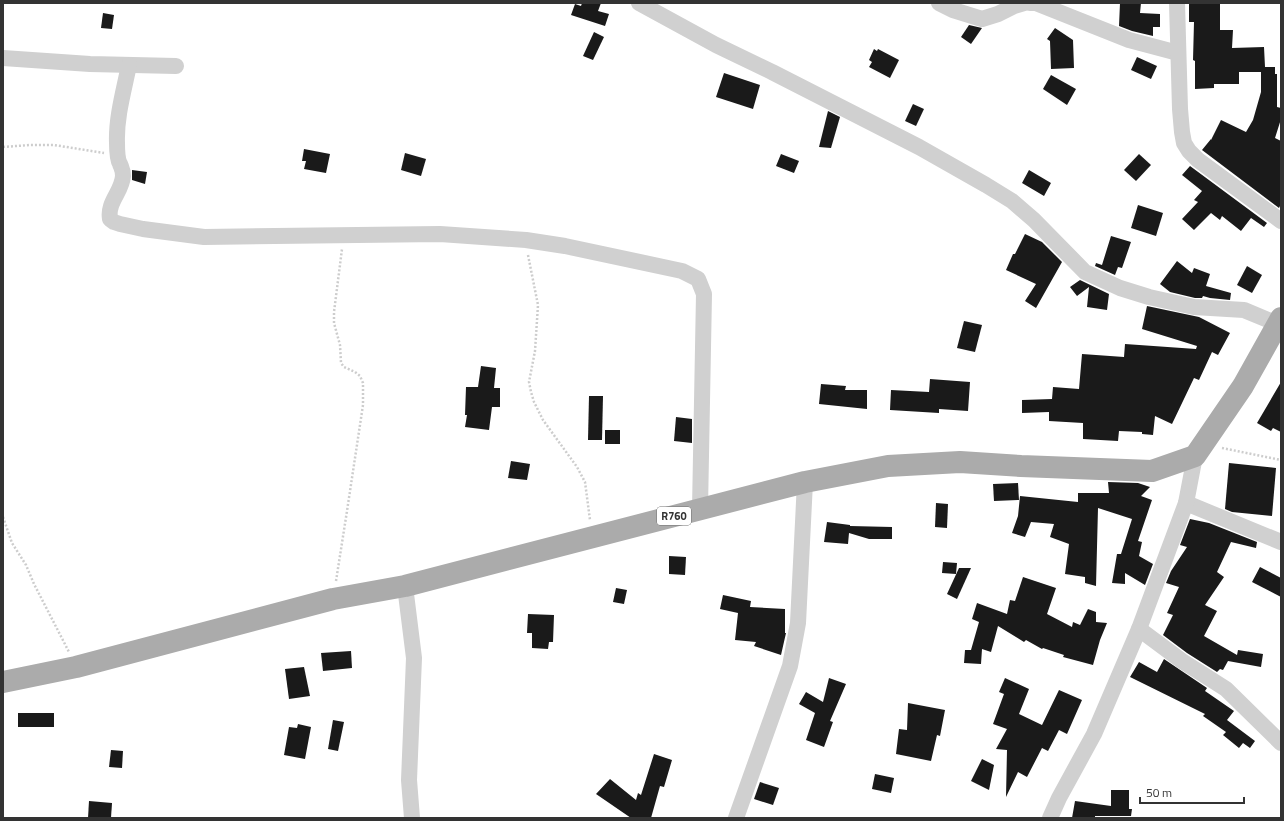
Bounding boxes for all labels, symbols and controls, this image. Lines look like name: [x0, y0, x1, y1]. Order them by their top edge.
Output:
road number: R760: [657, 507, 691, 525]
scale bar: [1140, 779, 1244, 805]
text: 50 m: [1146, 783, 1172, 802]

